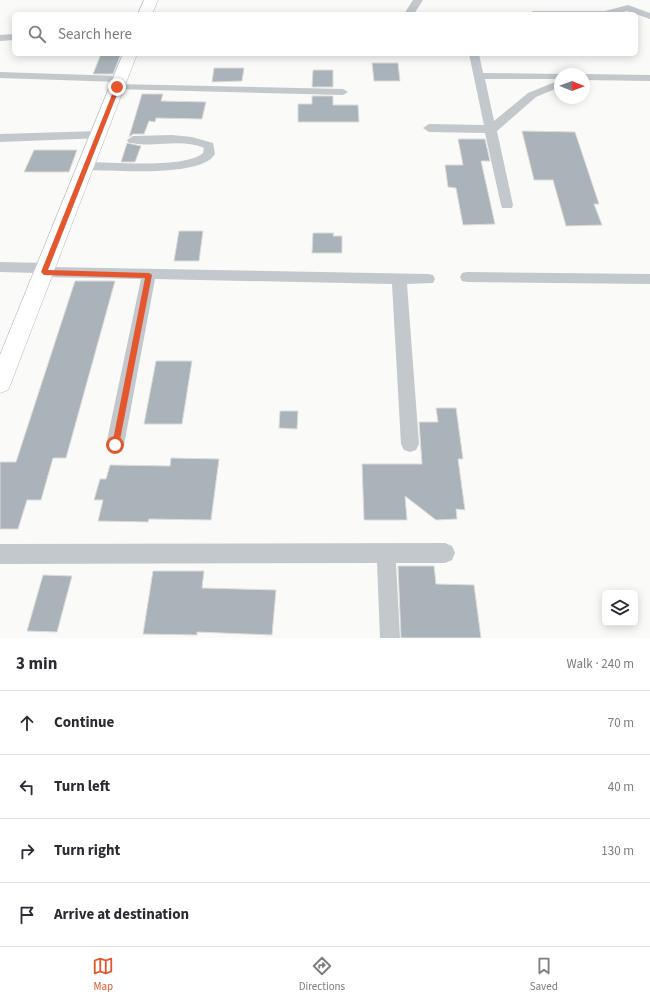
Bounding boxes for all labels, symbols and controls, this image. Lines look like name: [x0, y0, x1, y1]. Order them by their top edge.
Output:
search box: [12, 12, 638, 56]
icon: search: [26, 23, 48, 45]
text: Search here: [58, 24, 132, 45]
north arrow: [554, 68, 590, 104]
route end: [108, 78, 126, 96]
route start: [106, 436, 124, 454]
map controls: [602, 590, 638, 626]
button: layers: [602, 590, 638, 626]
text: 3 min: [16, 652, 57, 676]
text: Walk · 240 m: [566, 655, 634, 673]
icon: ahead: [16, 712, 38, 734]
text: Continue: [54, 712, 114, 733]
text: 70 m: [608, 714, 634, 732]
icon: left: [16, 776, 38, 798]
text: Turn left: [54, 776, 110, 797]
text: 40 m: [608, 778, 634, 796]
icon: right: [16, 840, 38, 862]
text: Turn right: [54, 840, 120, 861]
text: 130 m: [601, 842, 634, 860]
icon: arrive: [16, 904, 38, 926]
text: Arrive at destination: [54, 904, 189, 925]
tab: Map: [92, 955, 114, 994]
tab: Directions: [299, 955, 345, 994]
tab: Saved: [530, 955, 558, 994]

